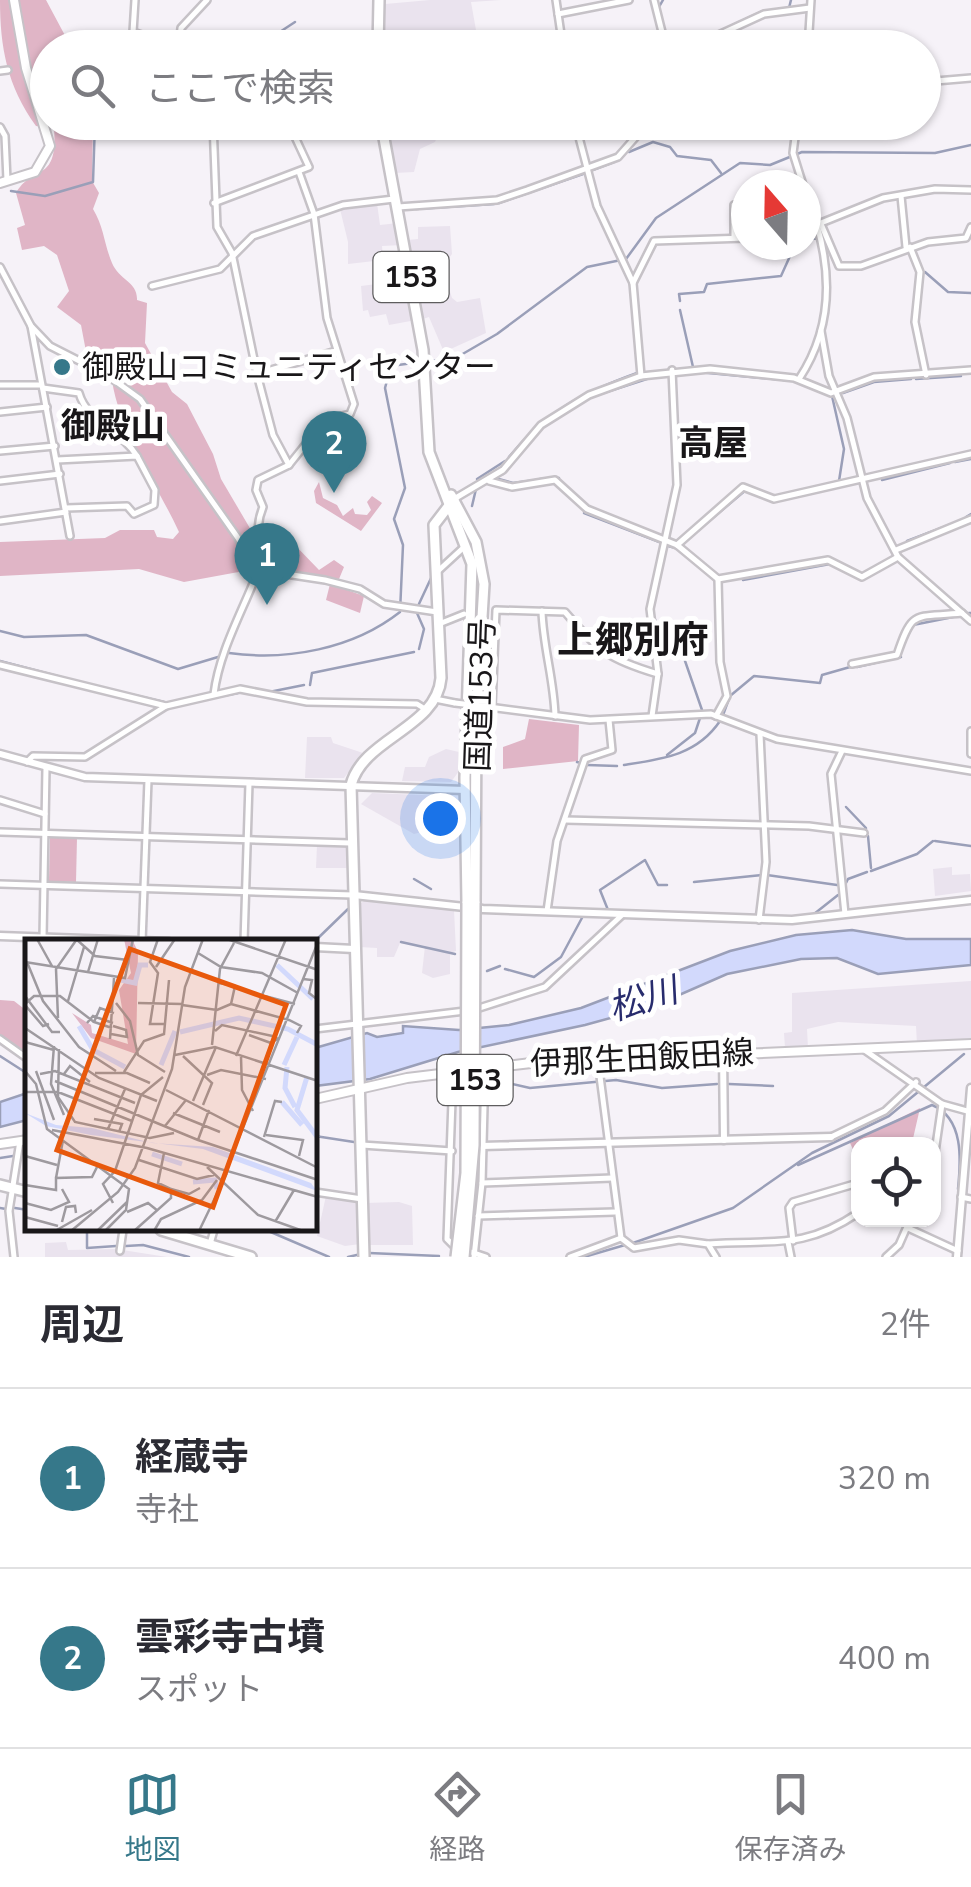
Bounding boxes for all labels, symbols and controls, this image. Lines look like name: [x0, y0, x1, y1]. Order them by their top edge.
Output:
search box: [30, 30, 941, 140]
icon: search: [65, 58, 120, 113]
text: ここで検索: [145, 63, 335, 114]
north arrow: [731, 170, 821, 260]
road number: 153: [374, 252, 448, 302]
place label: 御殿山コミュニティセンター: [82, 346, 496, 389]
marker: 御殿山コミュニティセンター: [51, 356, 73, 378]
district label: 御殿山: [60, 403, 166, 450]
pin: 2: [302, 410, 366, 493]
district label: 高屋: [678, 420, 748, 467]
pin: 1: [234, 522, 300, 605]
district label: 上郷別府: [557, 615, 709, 666]
street label: 国道153号: [456, 618, 505, 773]
your location: [415, 793, 466, 844]
inset map: [25, 939, 318, 1232]
water label: 松川: [603, 966, 687, 1032]
street label: 伊那生田飯田線: [529, 1031, 755, 1086]
road number: 153: [438, 1055, 512, 1105]
map controls: [851, 1137, 941, 1227]
button: locate: [851, 1137, 941, 1227]
text: 周辺: [40, 1297, 124, 1354]
text: 2件: [880, 1303, 931, 1346]
text: 経蔵寺: [135, 1432, 249, 1483]
text: 1: [63, 1457, 82, 1500]
text: 320 m: [838, 1457, 931, 1500]
text: 寺社: [135, 1488, 199, 1531]
text: 雲彩寺古墳: [135, 1612, 325, 1663]
text: 2: [63, 1637, 82, 1680]
text: 400 m: [838, 1637, 931, 1680]
text: スポット: [135, 1668, 263, 1711]
tab: 地図: [124, 1767, 181, 1869]
tab: 経路: [429, 1767, 486, 1869]
tab: 保存済み: [734, 1767, 847, 1869]

